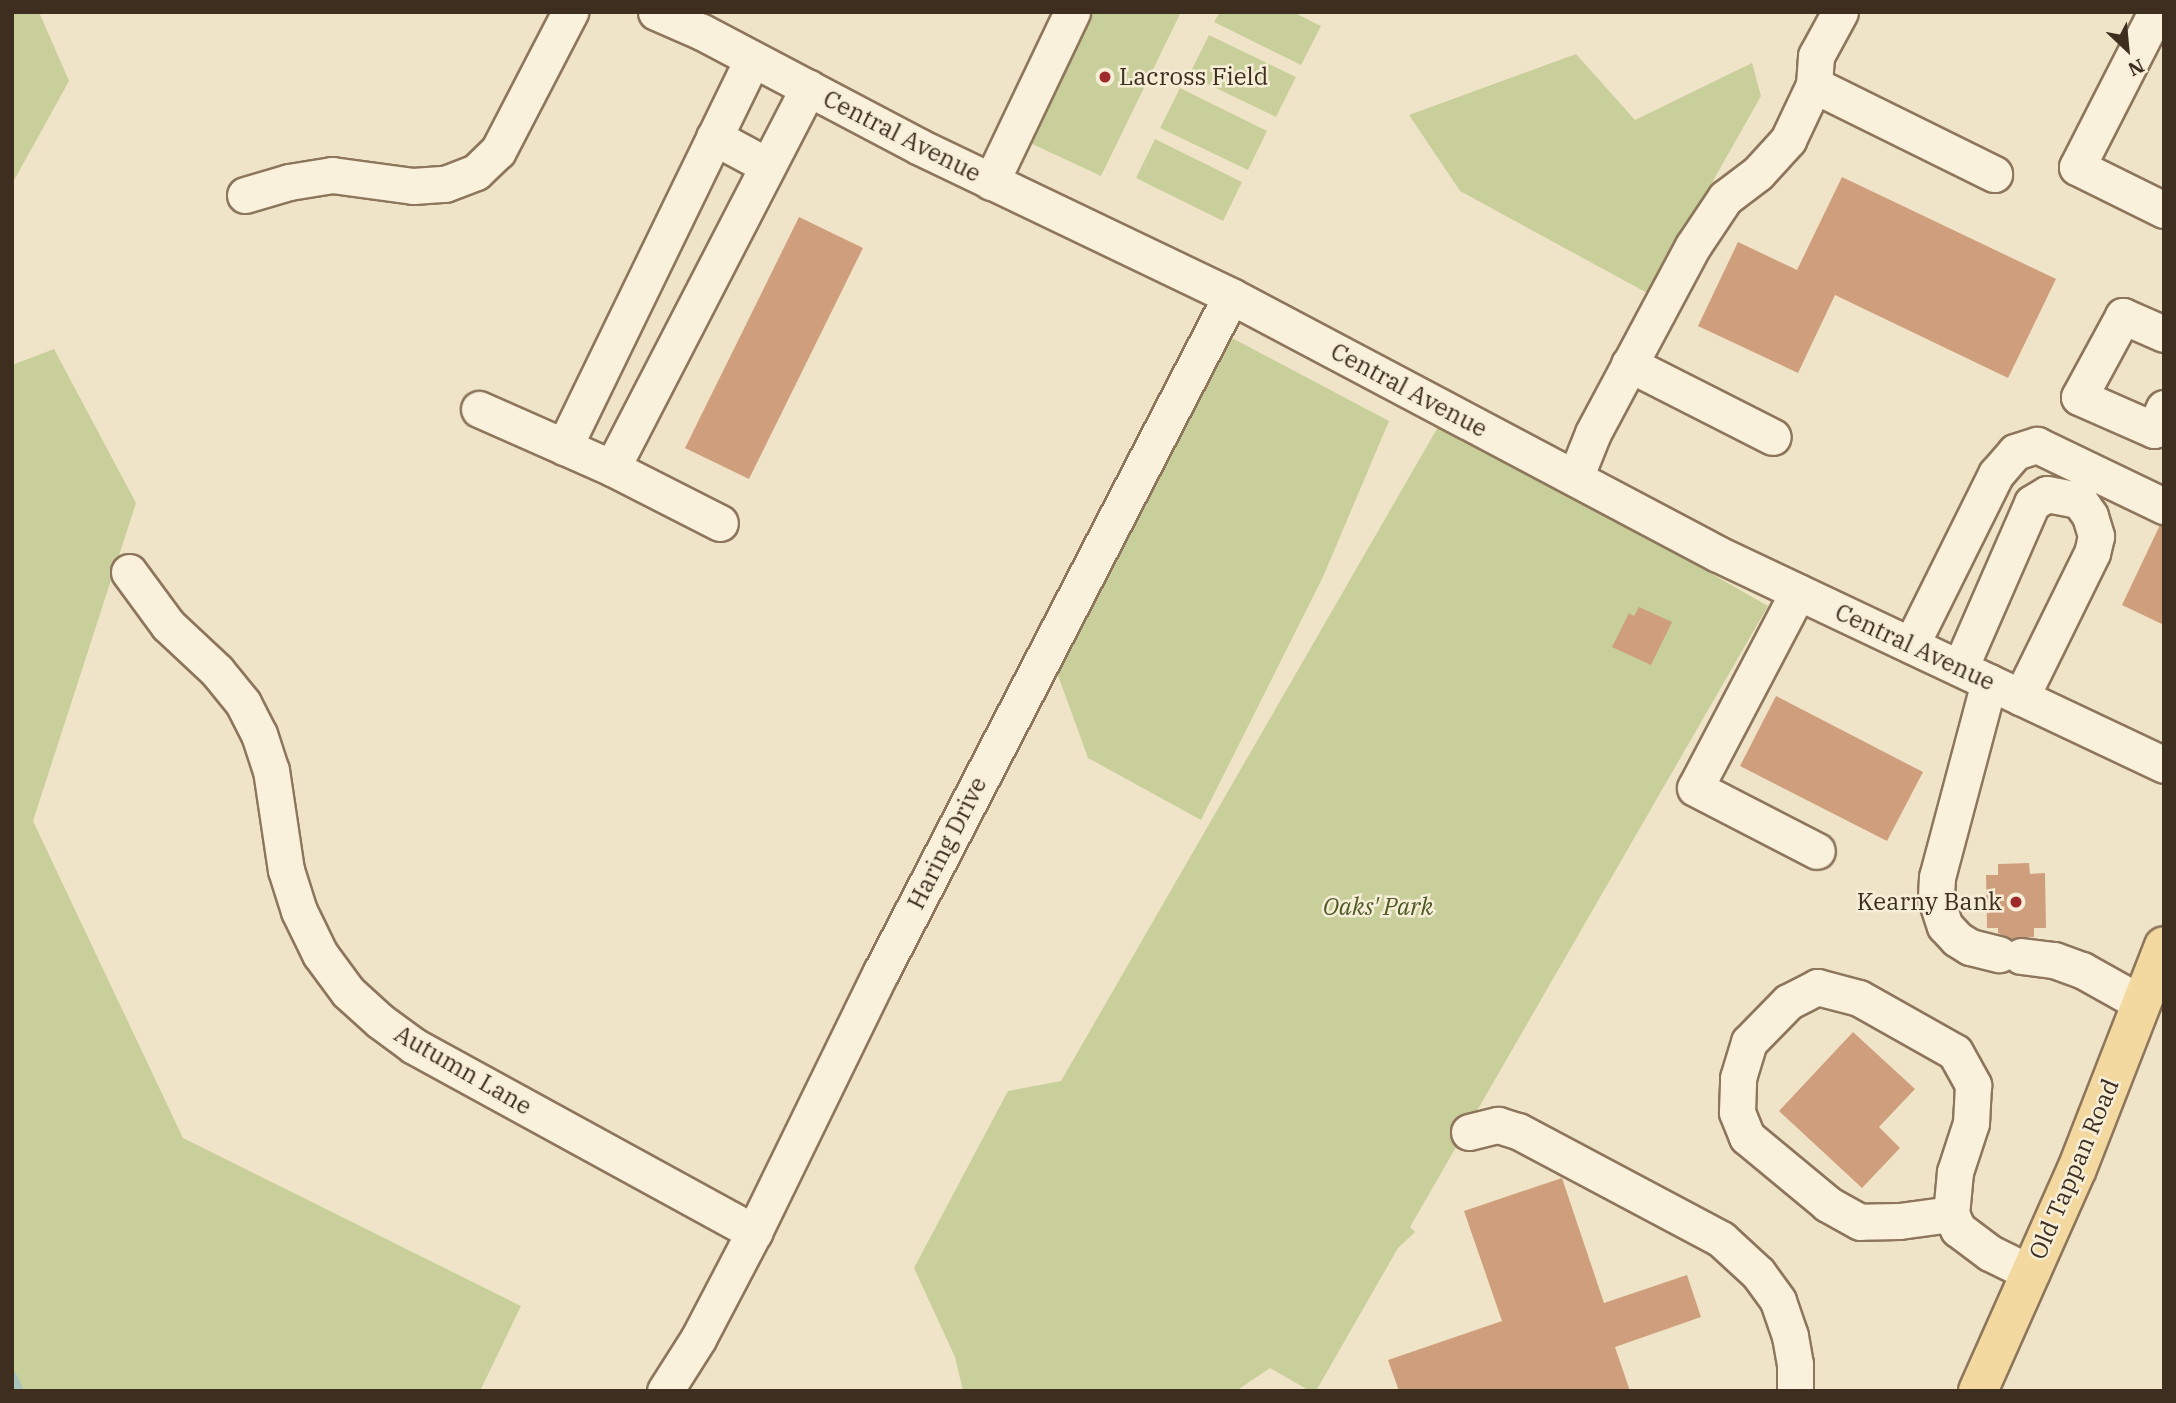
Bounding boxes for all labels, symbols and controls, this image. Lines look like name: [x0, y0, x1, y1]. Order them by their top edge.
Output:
north arrow: [2092, 14, 2162, 84]
text: N: [2124, 54, 2148, 82]
place label: Lacross Field: [1119, 63, 1268, 91]
marker: Lacross Field: [1097, 69, 1113, 85]
street label: Central Avenue: [818, 84, 986, 188]
street label: Central Avenue: [1326, 337, 1492, 443]
street label: Central Avenue: [1831, 597, 1999, 697]
street label: Haring Drive: [901, 772, 993, 914]
place label: Kearny Bank: [1857, 888, 2002, 916]
park label: Oaks' Park: [1323, 893, 1433, 921]
marker: Kearny Bank: [2008, 894, 2024, 910]
street label: Autumn Lane: [389, 1019, 537, 1121]
street label: Old Tappan Road: [2023, 1074, 2125, 1264]

